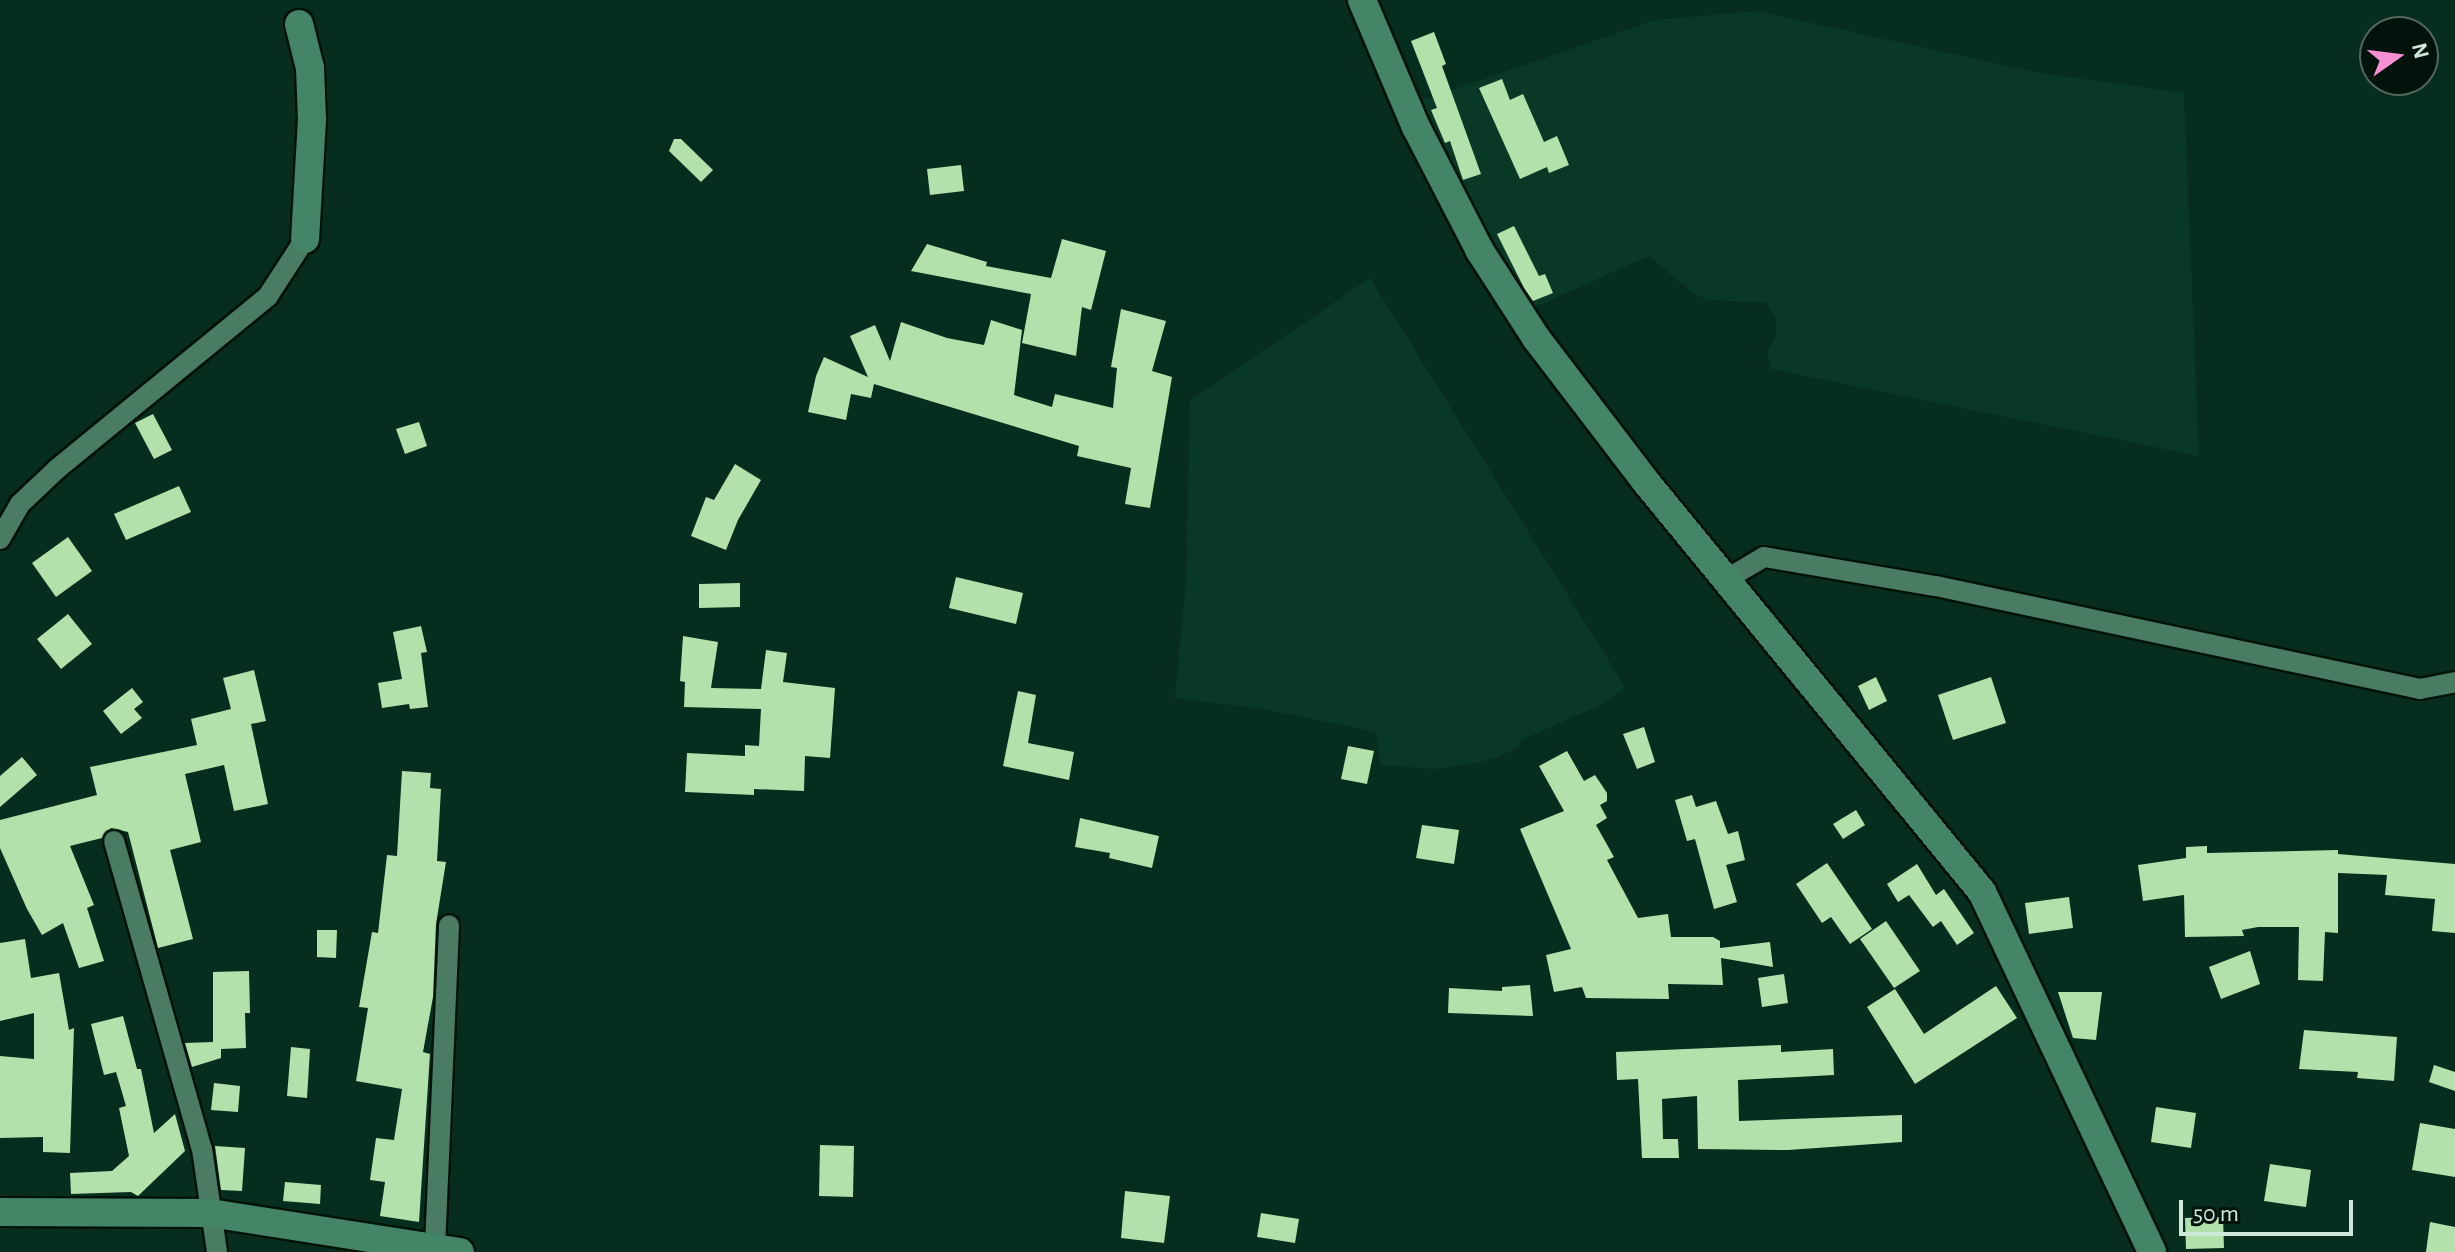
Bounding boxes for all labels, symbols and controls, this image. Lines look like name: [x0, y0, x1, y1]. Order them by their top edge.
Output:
north arrow: [2359, 16, 2439, 96]
text: N: [2408, 41, 2433, 61]
scale bar: [2183, 1184, 2357, 1234]
text: 50 m: [2193, 1202, 2239, 1226]

